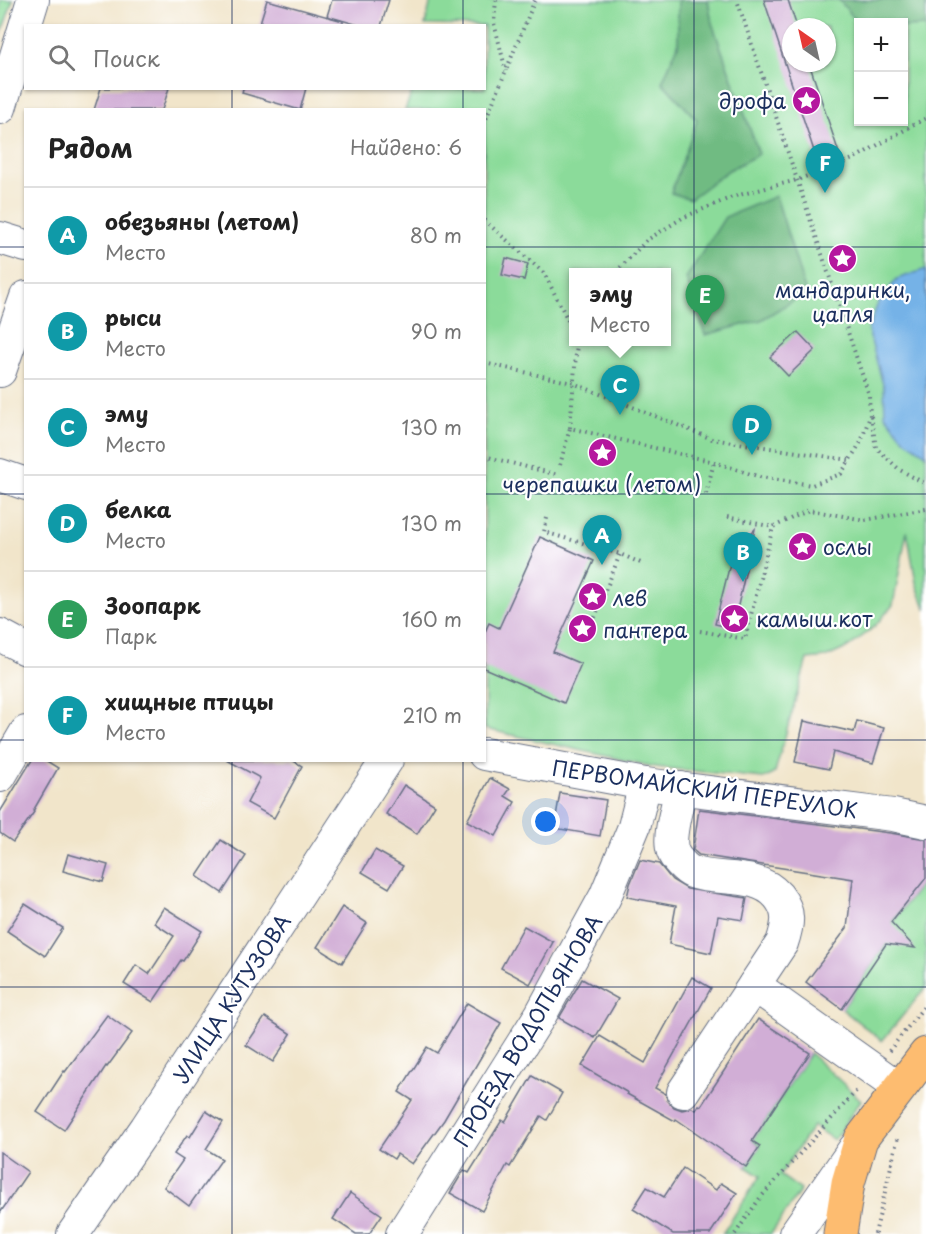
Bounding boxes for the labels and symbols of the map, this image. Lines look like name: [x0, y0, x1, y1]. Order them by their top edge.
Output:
north arrow: [782, 18, 836, 72]
place label: дрофа: [719, 84, 786, 116]
place icon: дрофа: [791, 84, 823, 116]
pin: F: [806, 144, 844, 193]
place icon: мандаринки, цапля: [827, 242, 859, 274]
place label: мандаринки, цапля: [775, 273, 911, 329]
pin: E: [686, 276, 724, 325]
pin: C: [600, 366, 640, 415]
pin: D: [732, 406, 771, 455]
place icon: черепашки (летом): [586, 436, 618, 468]
place label: черепашки (летом): [503, 467, 702, 499]
pin: A: [582, 516, 622, 565]
place icon: ослы: [786, 530, 818, 562]
place label: ослы: [823, 530, 872, 562]
pin: B: [724, 532, 762, 582]
place icon: лев: [576, 581, 608, 613]
place label: лев: [612, 581, 647, 613]
place icon: камыш.кот: [719, 602, 751, 634]
place label: камыш.кот: [756, 602, 873, 634]
place icon: пантера: [566, 613, 598, 645]
place label: пантера: [603, 613, 687, 645]
street label: ПЕРВОМАЙСКИЙ ПЕРЕУЛОК: [550, 751, 860, 825]
your location: [531, 807, 560, 836]
street label: УЛИЦА КУТУЗОВА: [164, 907, 298, 1089]
street label: ПРОЕЗД ВОДОПЬЯНОВА: [445, 908, 609, 1152]

